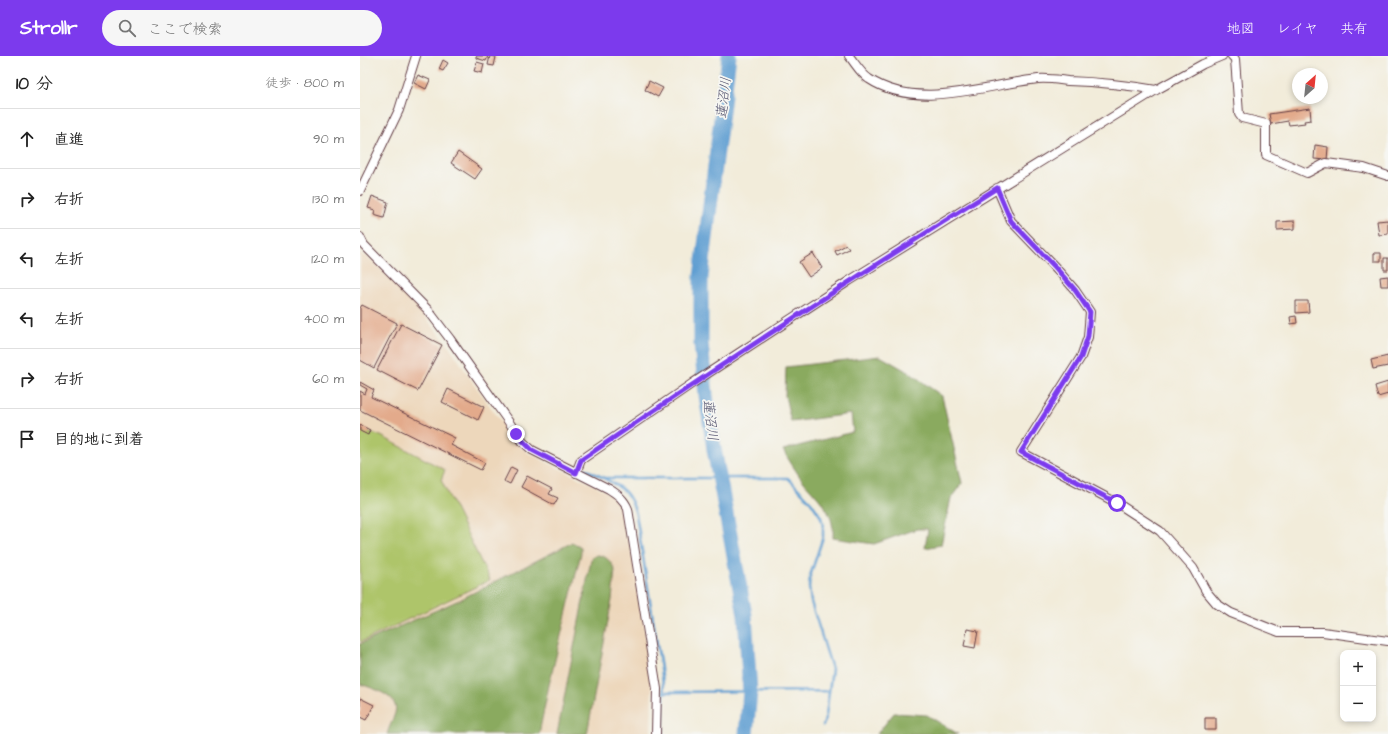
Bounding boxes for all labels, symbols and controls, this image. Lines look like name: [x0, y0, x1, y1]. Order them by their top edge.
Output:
search box: [102, 10, 382, 46]
text: Strollr: [20, 15, 78, 42]
icon: search: [116, 17, 138, 39]
text: ここで検索: [148, 19, 223, 40]
text: 地図: [1227, 19, 1255, 39]
text: レイヤ: [1277, 19, 1318, 39]
text: 共有: [1340, 19, 1368, 39]
north arrow: [1292, 68, 1328, 104]
text: 10 分: [16, 72, 53, 96]
text: 徒歩 · 800 m: [266, 74, 344, 92]
water label: 蓮沼川: [712, 76, 736, 120]
icon: ahead: [16, 128, 38, 150]
text: 直進: [54, 129, 84, 150]
text: 90 m: [313, 130, 344, 148]
icon: right: [16, 188, 38, 210]
text: 右折: [54, 189, 84, 210]
text: 130 m: [312, 190, 344, 208]
icon: left: [16, 248, 38, 270]
text: 左折: [54, 249, 84, 270]
text: 120 m: [311, 250, 344, 268]
icon: left: [16, 308, 38, 330]
text: 左折: [54, 309, 84, 330]
text: 400 m: [303, 310, 344, 328]
icon: right: [16, 368, 38, 390]
text: 右折: [54, 369, 84, 390]
text: 60 m: [312, 370, 344, 388]
water label: 蓮沼川: [698, 398, 722, 442]
route end: [507, 425, 525, 443]
icon: arrive: [16, 428, 38, 450]
text: 目的地に到着: [54, 429, 144, 450]
route start: [1108, 494, 1126, 512]
map controls: [1340, 650, 1376, 722]
button: +: [1340, 650, 1376, 686]
button: −: [1340, 686, 1376, 722]

